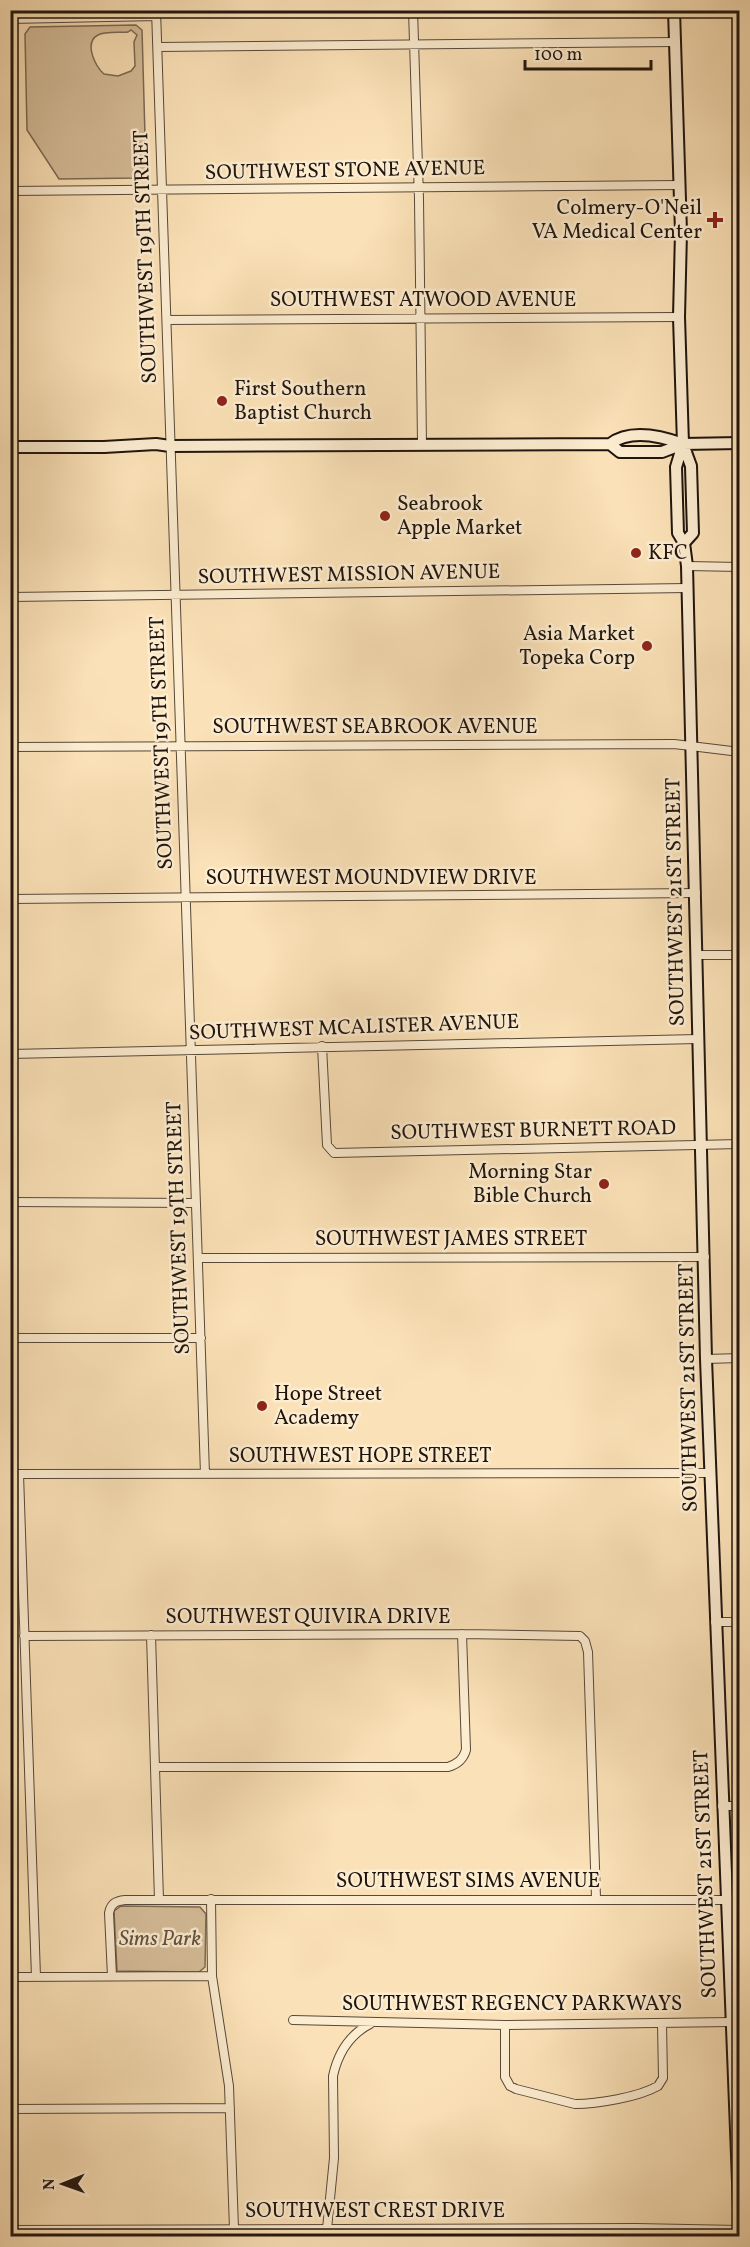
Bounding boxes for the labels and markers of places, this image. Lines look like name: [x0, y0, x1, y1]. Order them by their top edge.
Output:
place label: Colmery-O'Neil VA Medical Center: [532, 194, 702, 247]
marker: Colmery-O'Neil VA Medical Center: [706, 211, 724, 229]
place label: First Southern Baptist Church: [234, 375, 372, 428]
marker: First Southern Baptist Church: [215, 394, 229, 408]
place label: Seabrook Apple Market: [397, 490, 523, 543]
marker: Seabrook Apple Market: [378, 509, 392, 523]
place label: KFC: [648, 539, 688, 568]
marker: KFC: [629, 546, 643, 560]
place label: Asia Market Topeka Corp: [519, 620, 635, 673]
marker: Asia Market Topeka Corp: [640, 639, 654, 653]
place label: Morning Star Bible Church: [468, 1158, 592, 1211]
marker: Morning Star Bible Church: [597, 1177, 611, 1191]
place label: Hope Street Academy: [274, 1380, 382, 1433]
marker: Hope Street Academy: [255, 1399, 269, 1413]

